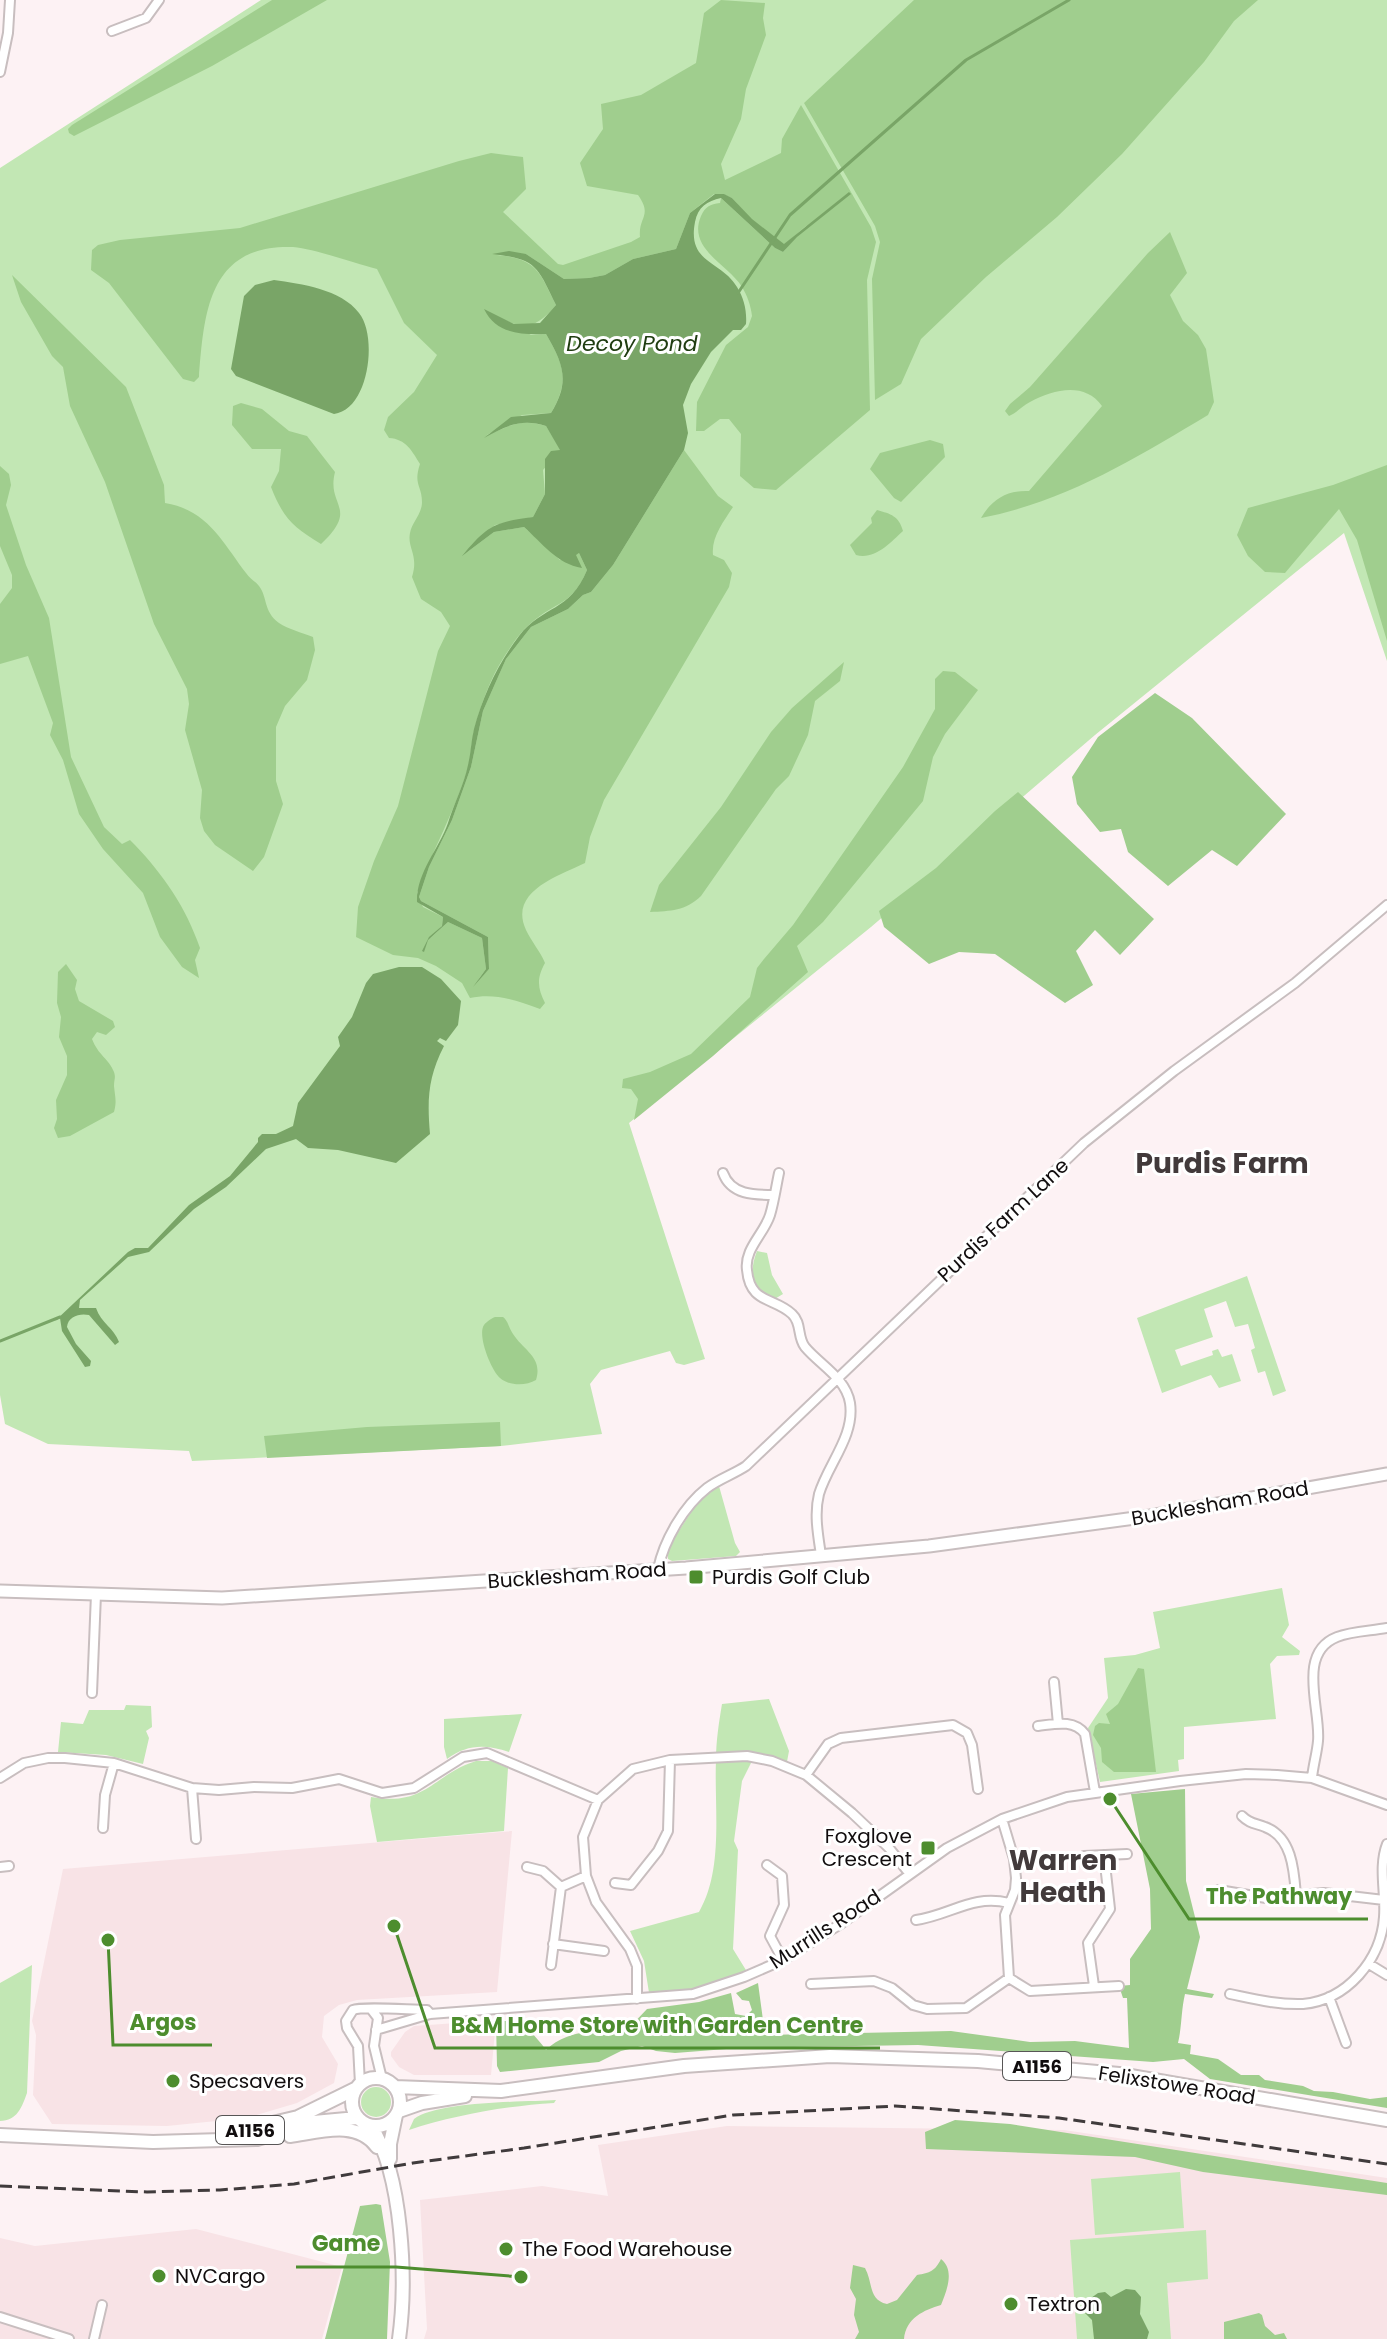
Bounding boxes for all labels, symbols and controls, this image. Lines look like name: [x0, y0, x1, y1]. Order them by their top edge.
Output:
water label: Decoy Pond: [566, 328, 698, 359]
district label: Purdis Farm: [1135, 1144, 1309, 1183]
street label: Purdis Farm Lane: [931, 1152, 1075, 1288]
street label: Bucklesham Road: [1129, 1474, 1311, 1532]
street label: Bucklesham Road: [486, 1555, 668, 1595]
place label: Purdis Golf Club: [712, 1563, 870, 1591]
marker: Purdis Golf Club: [687, 1568, 705, 1586]
place label: Foxglove Crescent: [822, 1822, 912, 1873]
marker: Foxglove Crescent: [919, 1839, 937, 1857]
district label: Warren Heath: [1009, 1841, 1117, 1912]
callout: The Pathway: [1189, 1873, 1368, 1919]
text: The Pathway: [1206, 1881, 1352, 1912]
street label: Murrills Road: [764, 1883, 886, 1975]
callout: Argos: [113, 1999, 212, 2045]
callout: B&M Home Store with Garden Centre: [435, 2002, 880, 2048]
text: Argos: [130, 2007, 196, 2038]
text: B&M Home Store with Garden Centre: [451, 2010, 863, 2041]
road number: A1156: [1003, 2052, 1071, 2080]
street label: Felixstowe Road: [1097, 2059, 1257, 2111]
place label: Specsavers: [189, 2067, 304, 2095]
marker: Specsavers: [164, 2072, 182, 2090]
road number: A1156: [216, 2116, 284, 2144]
callout: Game: [296, 2221, 396, 2267]
text: Game: [312, 2228, 380, 2259]
place label: The Food Warehouse: [522, 2235, 732, 2263]
marker: The Food Warehouse: [497, 2240, 515, 2258]
place label: NVCargo: [175, 2262, 265, 2290]
marker: NVCargo: [150, 2267, 168, 2285]
place label: Textron: [1027, 2290, 1100, 2318]
marker: Textron: [1002, 2295, 1020, 2313]

